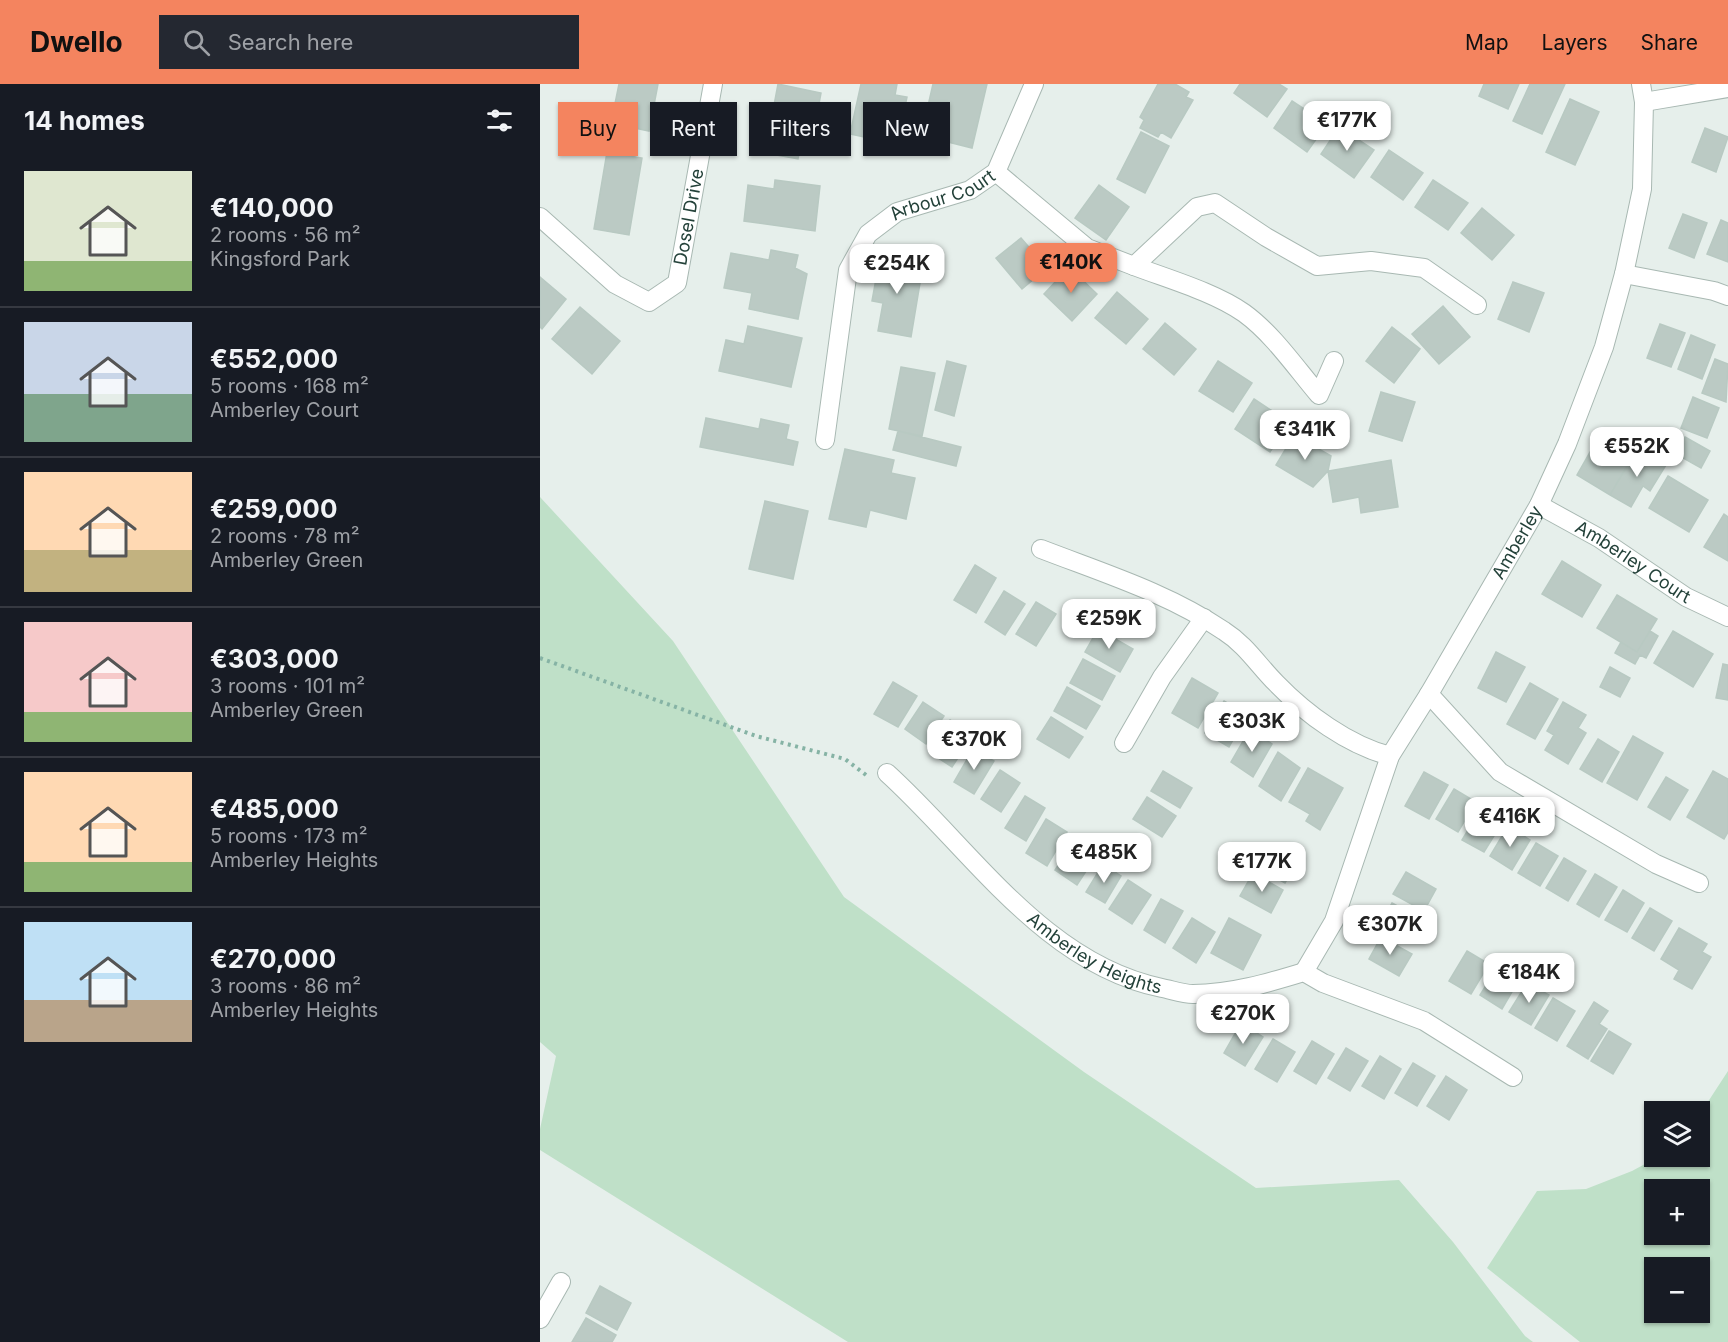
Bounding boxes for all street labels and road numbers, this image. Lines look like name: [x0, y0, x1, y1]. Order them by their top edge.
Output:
street label: Arbour Court: [885, 165, 999, 224]
street label: Dosel Drive: [669, 167, 708, 267]
street label: Amberley: [1487, 502, 1546, 583]
street label: Amberley Court: [1572, 516, 1694, 608]
street label: Amberley Heights: [1023, 908, 1164, 998]

